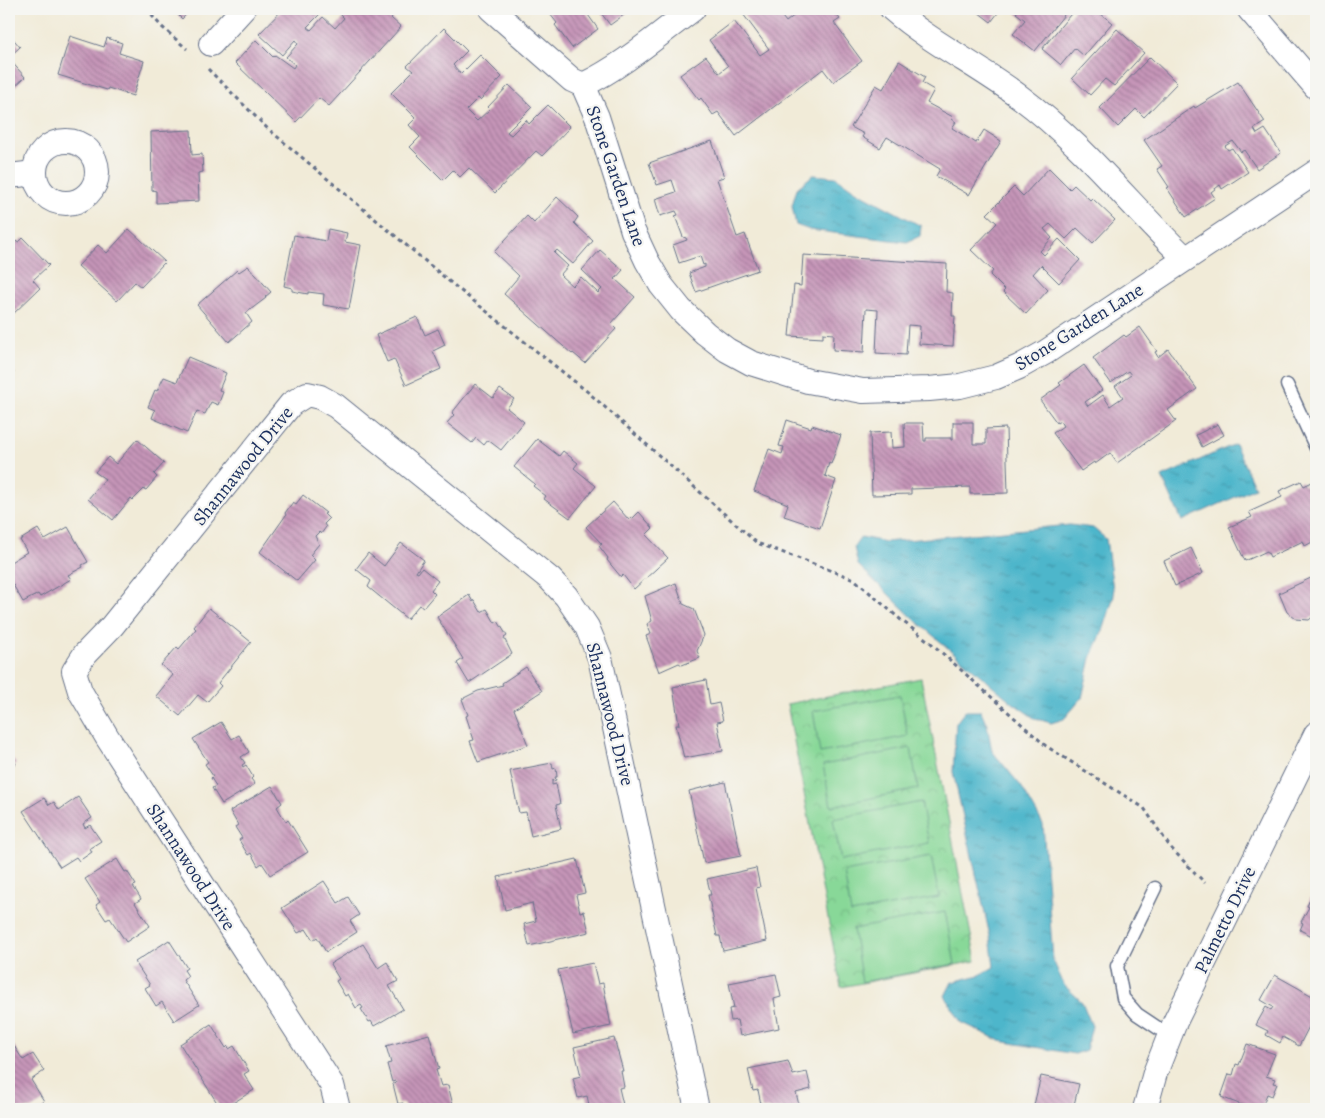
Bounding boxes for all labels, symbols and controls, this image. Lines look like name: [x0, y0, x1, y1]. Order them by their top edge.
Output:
street label: Stone Garden Lane: [580, 102, 652, 250]
street label: Stone Garden Lane: [1010, 277, 1148, 377]
street label: Shannawood Drive: [187, 401, 299, 531]
street label: Shannawood Drive: [580, 640, 640, 788]
street label: Shannawood Drive: [140, 798, 242, 936]
street label: Palmetto Drive: [1188, 862, 1262, 978]

